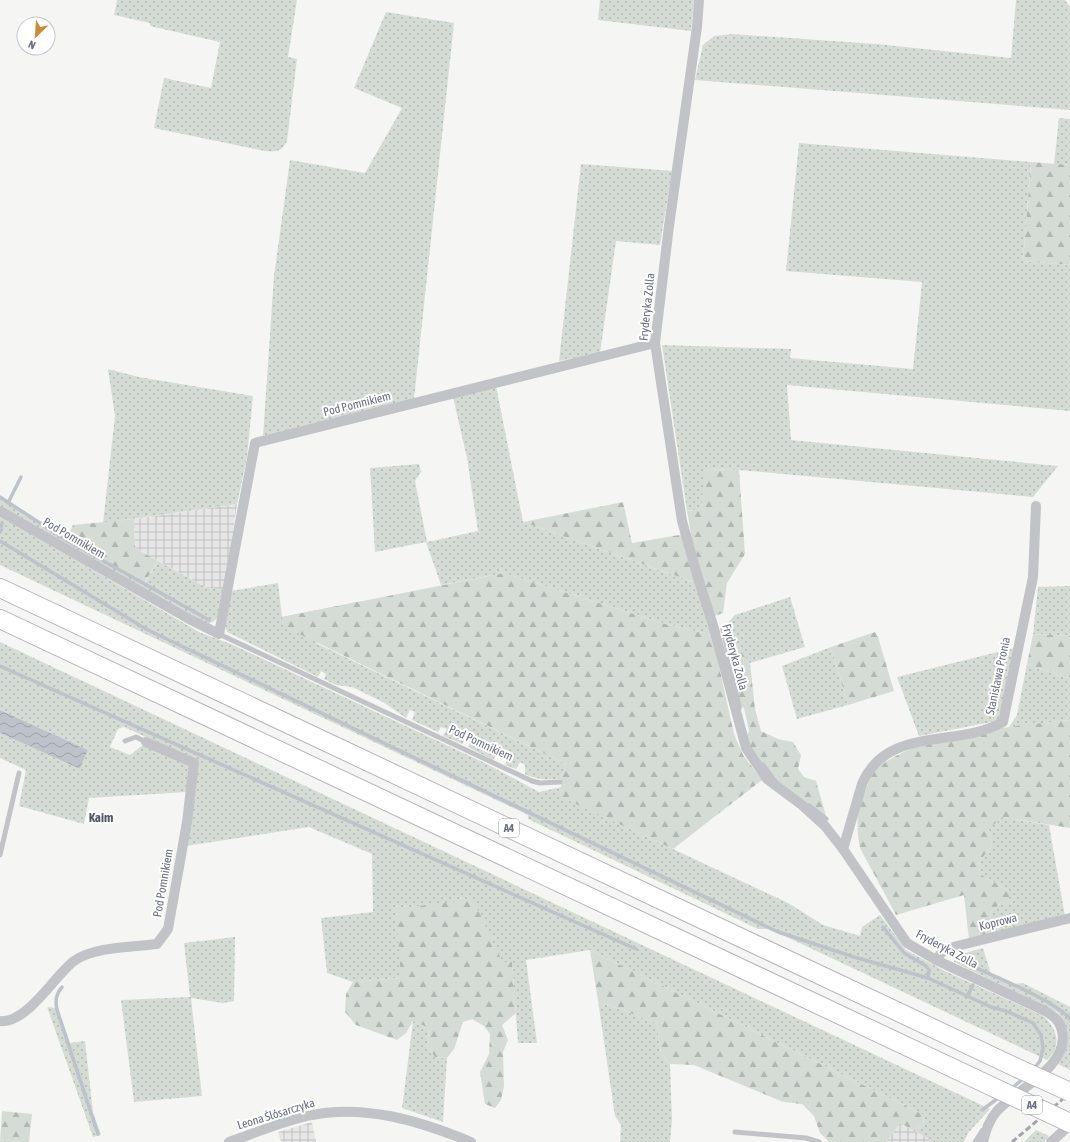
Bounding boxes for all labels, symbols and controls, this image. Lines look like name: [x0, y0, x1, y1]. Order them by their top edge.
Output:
north arrow: [16, 16, 56, 56]
text: N: [26, 38, 37, 52]
street label: Fryderyka Zolla: [636, 272, 658, 342]
street label: Pod Pomnikiem: [322, 389, 392, 419]
street label: Pod Pomnikiem: [41, 515, 107, 561]
street label: Fryderyka Zolla: [719, 622, 751, 692]
street label: Stanisława Pronia: [983, 636, 1013, 716]
street label: Pod Pomnikiem: [447, 722, 515, 764]
district label: Kaim: [89, 810, 113, 825]
road number: A4: [499, 819, 519, 837]
street label: Pod Pomnikiem: [150, 848, 176, 918]
street label: Koprowa: [978, 911, 1018, 933]
street label: Fryderyka Zolla: [914, 927, 980, 971]
street label: Leona Ślósarczyka: [236, 1096, 316, 1132]
road number: A4: [1022, 1096, 1042, 1114]

